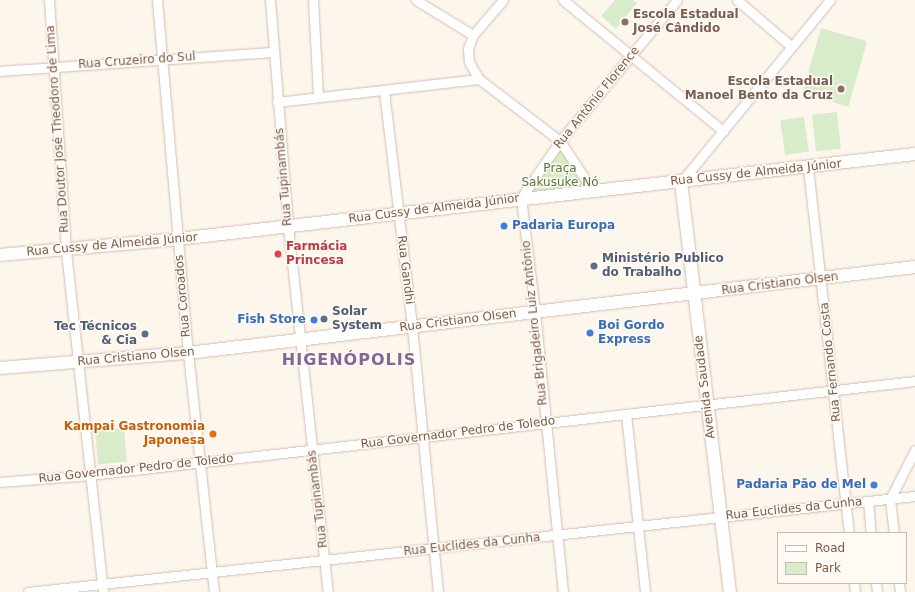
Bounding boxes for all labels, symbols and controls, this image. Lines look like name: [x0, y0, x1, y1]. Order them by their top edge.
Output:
place label: Escola Estadual José Cândido: [633, 8, 739, 36]
marker: Escola Estadual José Cândido: [620, 17, 630, 27]
street label: Rua Doutor José Theodoro de Lima: [44, 25, 72, 233]
street label: Rua Antônio Florence: [551, 44, 643, 152]
street label: Rua Cruzeiro do Sul: [78, 50, 196, 72]
place label: Escola Estadual Manoel Bento da Cruz: [685, 75, 833, 103]
marker: Escola Estadual Manoel Bento da Cruz: [836, 84, 846, 94]
street label: Rua Tupinambás: [273, 127, 295, 227]
street label: Rua Cussy de Almeida Júnior: [670, 157, 842, 189]
park label: Praça Sakusuke Nó: [521, 162, 599, 190]
street label: Rua Cussy de Almeida Júnior: [348, 191, 520, 227]
place label: Padaria Europa: [512, 219, 615, 233]
marker: Padaria Europa: [499, 221, 509, 231]
street label: Rua Cussy de Almeida Júnior: [26, 230, 198, 260]
street label: Rua Gandhi: [394, 235, 416, 305]
place label: Farmácia Princesa: [286, 240, 347, 268]
street label: Rua Brigadeiro Luiz Antônio: [519, 240, 551, 406]
marker: Farmácia Princesa: [273, 249, 283, 259]
place label: Ministério Publico do Trabalho: [602, 252, 724, 280]
street label: Rua Coroados: [172, 254, 194, 338]
marker: Ministério Publico do Trabalho: [589, 261, 599, 271]
street label: Rua Cristiano Olsen: [721, 270, 839, 298]
street label: Rua Fernando Costa: [818, 301, 844, 423]
place label: Solar System: [332, 305, 382, 333]
street label: Rua Cristiano Olsen: [399, 307, 517, 335]
place label: Fish Store: [237, 313, 306, 327]
marker: Solar System: [319, 314, 329, 324]
marker: Fish Store: [309, 315, 319, 325]
place label: Boi Gordo Express: [598, 319, 665, 347]
place label: Tec Técnicos & Cia: [54, 320, 137, 348]
marker: Boi Gordo Express: [585, 328, 595, 338]
marker: Tec Técnicos & Cia: [140, 329, 150, 339]
street label: Avenida Saudade: [692, 334, 718, 440]
street label: Rua Cristiano Olsen: [77, 345, 195, 369]
district label: HIGENÓPOLIS: [282, 350, 416, 370]
street label: Rua Governador Pedro de Toledo: [360, 414, 556, 452]
place label: Kampai Gastronomia Japonesa: [64, 420, 205, 448]
marker: Kampai Gastronomia Japonesa: [208, 429, 218, 439]
street label: Rua Tupinambás: [305, 449, 331, 549]
street label: Rua Governador Pedro de Toledo: [38, 452, 234, 486]
place label: Padaria Pão de Mel: [736, 478, 866, 492]
marker: Padaria Pão de Mel: [869, 480, 879, 490]
street label: Rua Euclides da Cunha: [725, 495, 863, 523]
street label: Rua Euclides da Cunha: [403, 531, 541, 559]
legend: [777, 532, 907, 584]
text: Road: [815, 541, 845, 555]
text: Park: [815, 561, 841, 575]

